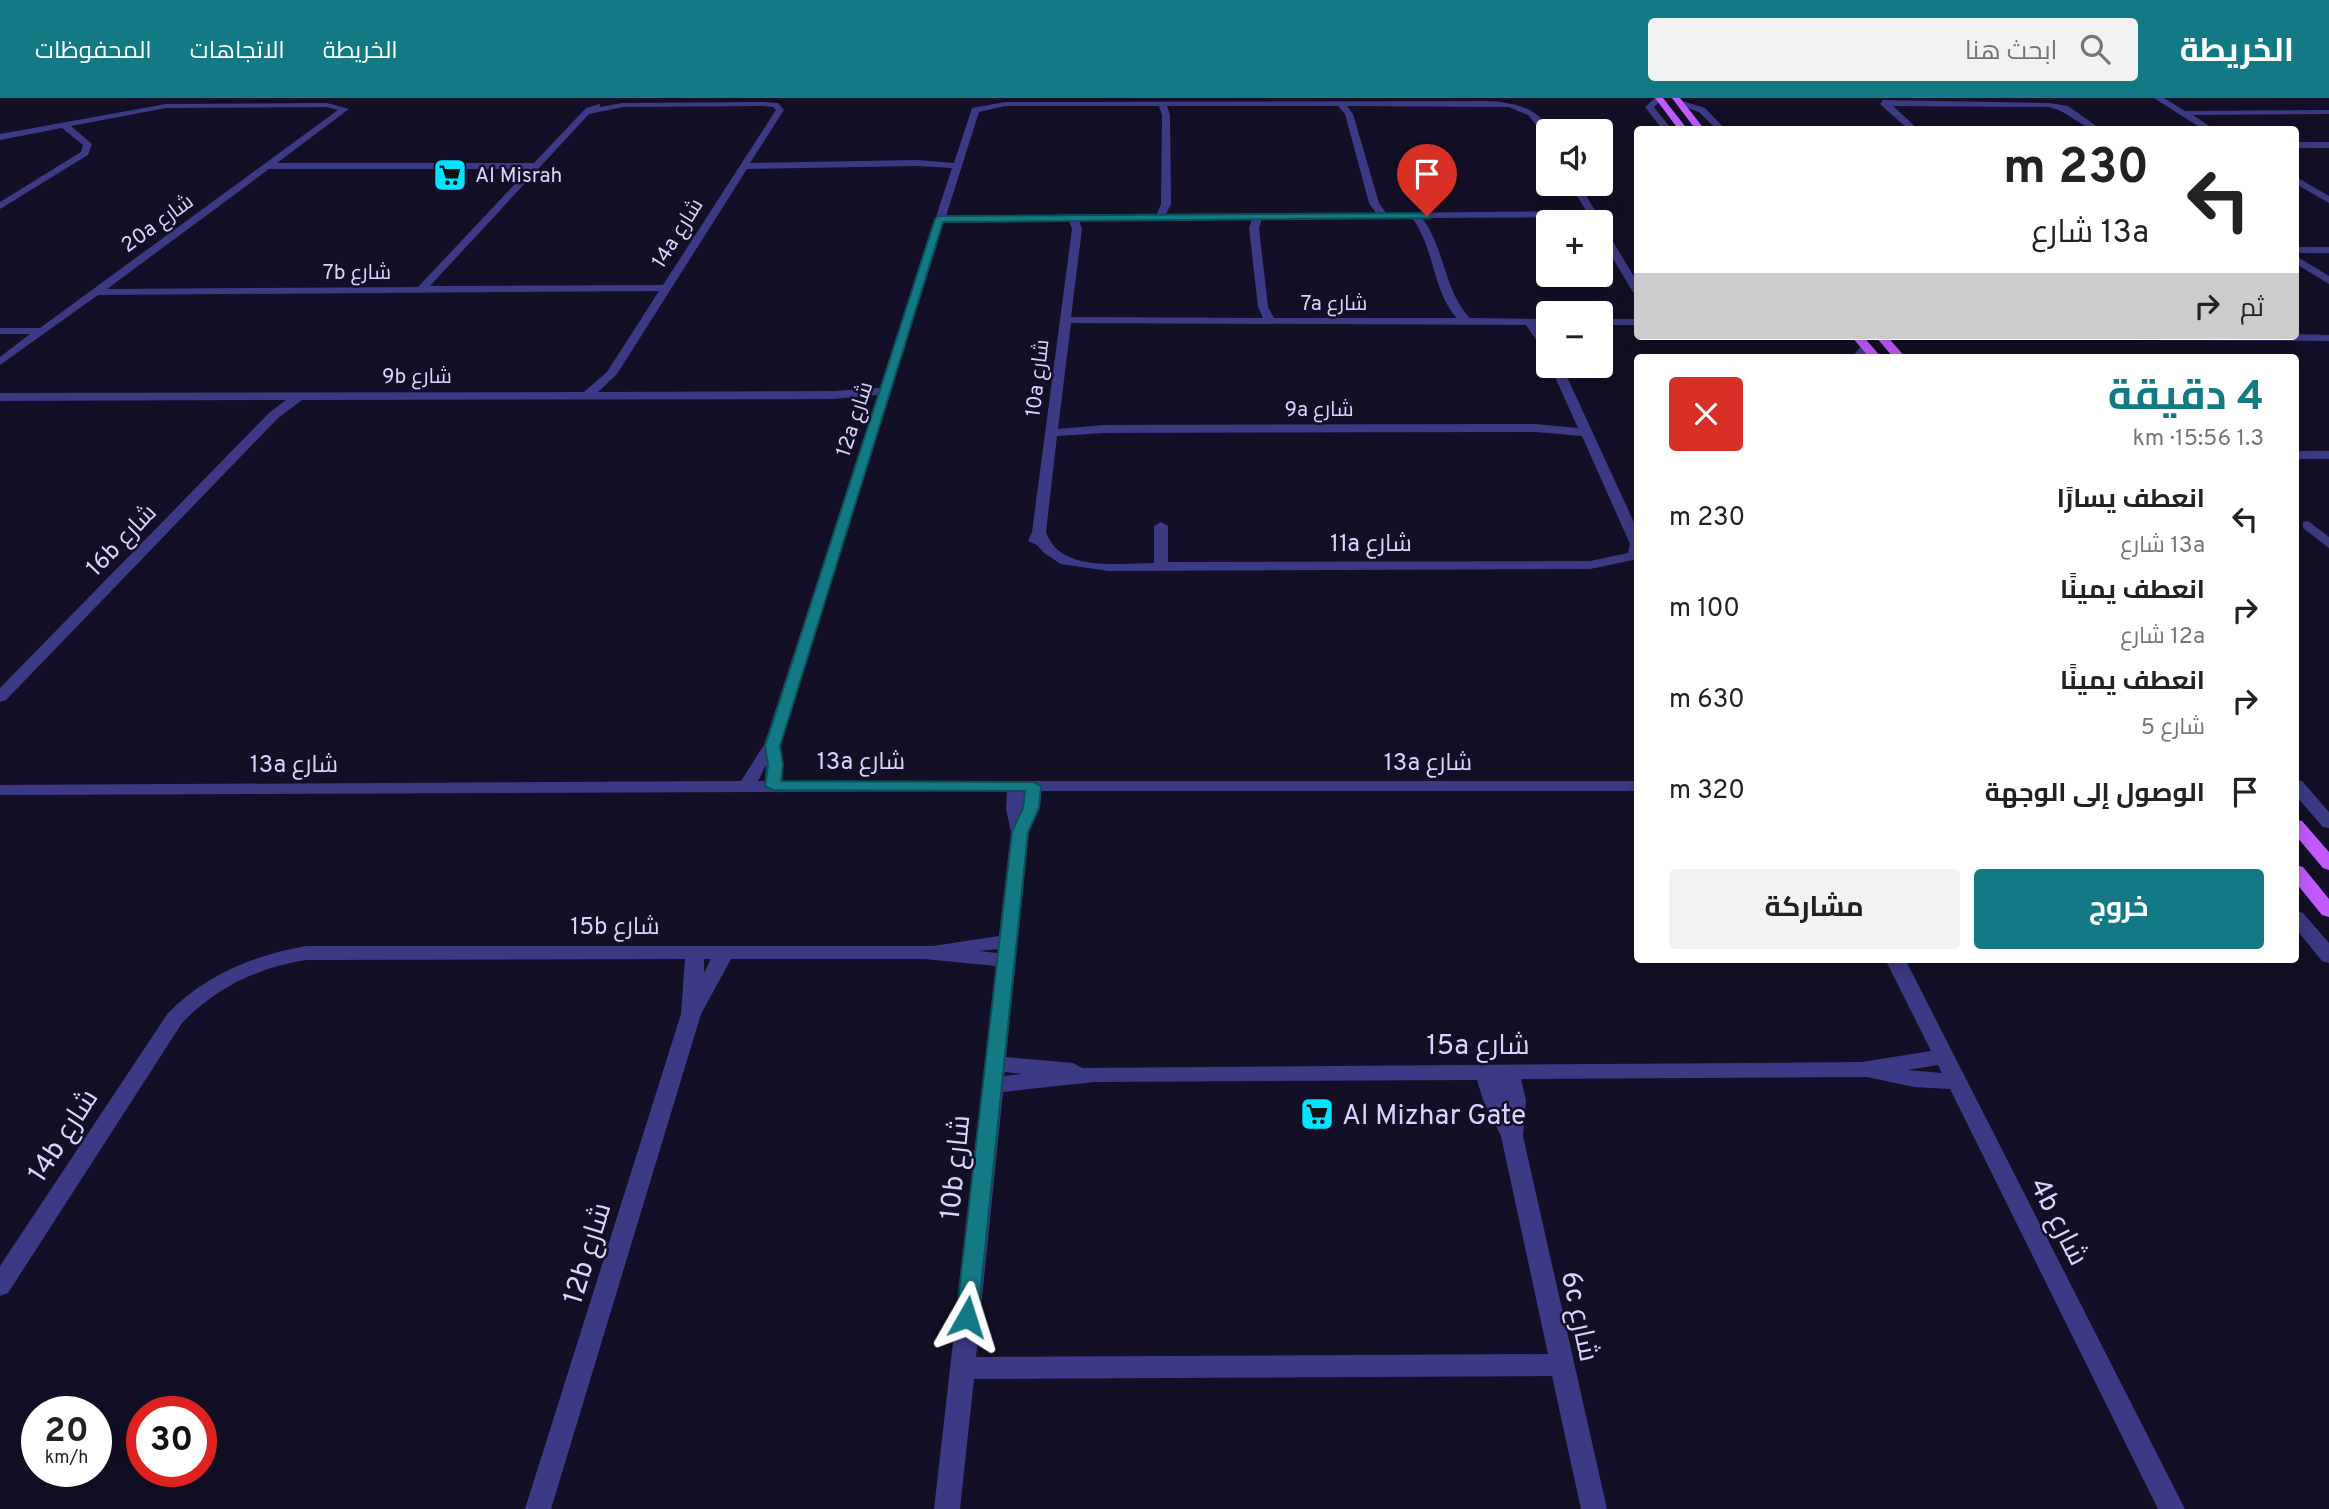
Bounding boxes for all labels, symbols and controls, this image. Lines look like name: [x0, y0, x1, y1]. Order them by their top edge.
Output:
search box: [1648, 18, 2138, 81]
icon: search: [2076, 30, 2114, 68]
text: الخريطة: [2180, 32, 2294, 74]
text: ابحث هنا: [1965, 36, 2058, 69]
text: المحفوظات: [35, 37, 152, 67]
text: الاتجاهات: [190, 37, 285, 67]
text: الخريطة: [323, 37, 398, 67]
map controls: [1536, 119, 1613, 378]
button: sound: [1536, 119, 1613, 196]
text: 230 m: [2003, 139, 2149, 201]
pin: [1397, 144, 1457, 216]
icon: left: [2173, 154, 2264, 245]
icon: arrive: [1408, 155, 1446, 193]
supermarket icon: Al Misrah: [431, 156, 469, 194]
place label: Al Misrah: [475, 163, 562, 190]
street label: 20a شارع: [116, 189, 199, 260]
street label: 14a شارع: [646, 194, 710, 274]
button: +: [1536, 210, 1613, 287]
text: 13a شارع: [2031, 214, 2149, 254]
street label: 7b شارع: [323, 260, 391, 287]
icon: right: [2188, 287, 2226, 325]
street label: 7a شارع: [1300, 291, 1368, 318]
text: ثم: [2240, 293, 2264, 326]
button: −: [1536, 301, 1613, 378]
street label: 10a شارع: [1020, 338, 1057, 419]
street label: 9b شارع: [382, 364, 452, 391]
text: 4 دقيقة: [2108, 372, 2264, 425]
button: close: [1669, 377, 1743, 451]
street label: 12a شارع: [831, 379, 880, 460]
street label: 9a شارع: [1284, 397, 1354, 424]
text: 1.3 km · 15:56: [2132, 425, 2264, 454]
text: انعطف يسارًا: [2057, 484, 2205, 517]
street label: 16b شارع: [81, 499, 164, 584]
icon: left: [2226, 500, 2264, 538]
text: 230 m: [1669, 502, 1745, 535]
street label: 11a شارع: [1330, 530, 1412, 560]
text: 13a شارع: [2120, 532, 2205, 561]
text: انعطف يمينًا: [2060, 575, 2205, 608]
icon: right: [2226, 591, 2264, 629]
text: 100 m: [1669, 593, 1740, 626]
text: 12a شارع: [2120, 623, 2205, 652]
text: انعطف يمينًا: [2060, 666, 2205, 699]
icon: right: [2226, 682, 2264, 720]
text: 630 m: [1669, 684, 1745, 717]
text: شارع 5: [2141, 714, 2205, 743]
street label: 13a شارع: [817, 748, 905, 778]
street label: 13a شارع: [1384, 749, 1472, 779]
street label: 13a شارع: [250, 751, 338, 781]
icon: arrive: [2226, 773, 2264, 811]
text: 320 m: [1669, 775, 1745, 808]
text: الوصول إلى الوجهة: [1985, 778, 2205, 811]
button: مشاركة: [1669, 869, 1960, 949]
button: خروج: [1974, 869, 2264, 949]
street label: 15b شارع: [570, 913, 660, 943]
street label: 15a شارع: [1426, 1029, 1530, 1065]
street label: 14b شارع: [21, 1083, 108, 1190]
supermarket icon: Al Mizhar Gate: [1298, 1095, 1336, 1133]
place label: Al Mizhar Gate: [1342, 1099, 1526, 1135]
street label: 10b شارع: [934, 1113, 980, 1221]
street label: 4b شارع: [2020, 1172, 2095, 1272]
street label: 12b شارع: [556, 1199, 621, 1309]
street label: 6c شارع: [1551, 1268, 1605, 1365]
position arrow: [930, 1280, 1004, 1354]
speed limit sign: 30: [126, 1396, 217, 1487]
text: 20: [44, 1410, 89, 1454]
text: km/h: [45, 1447, 88, 1470]

